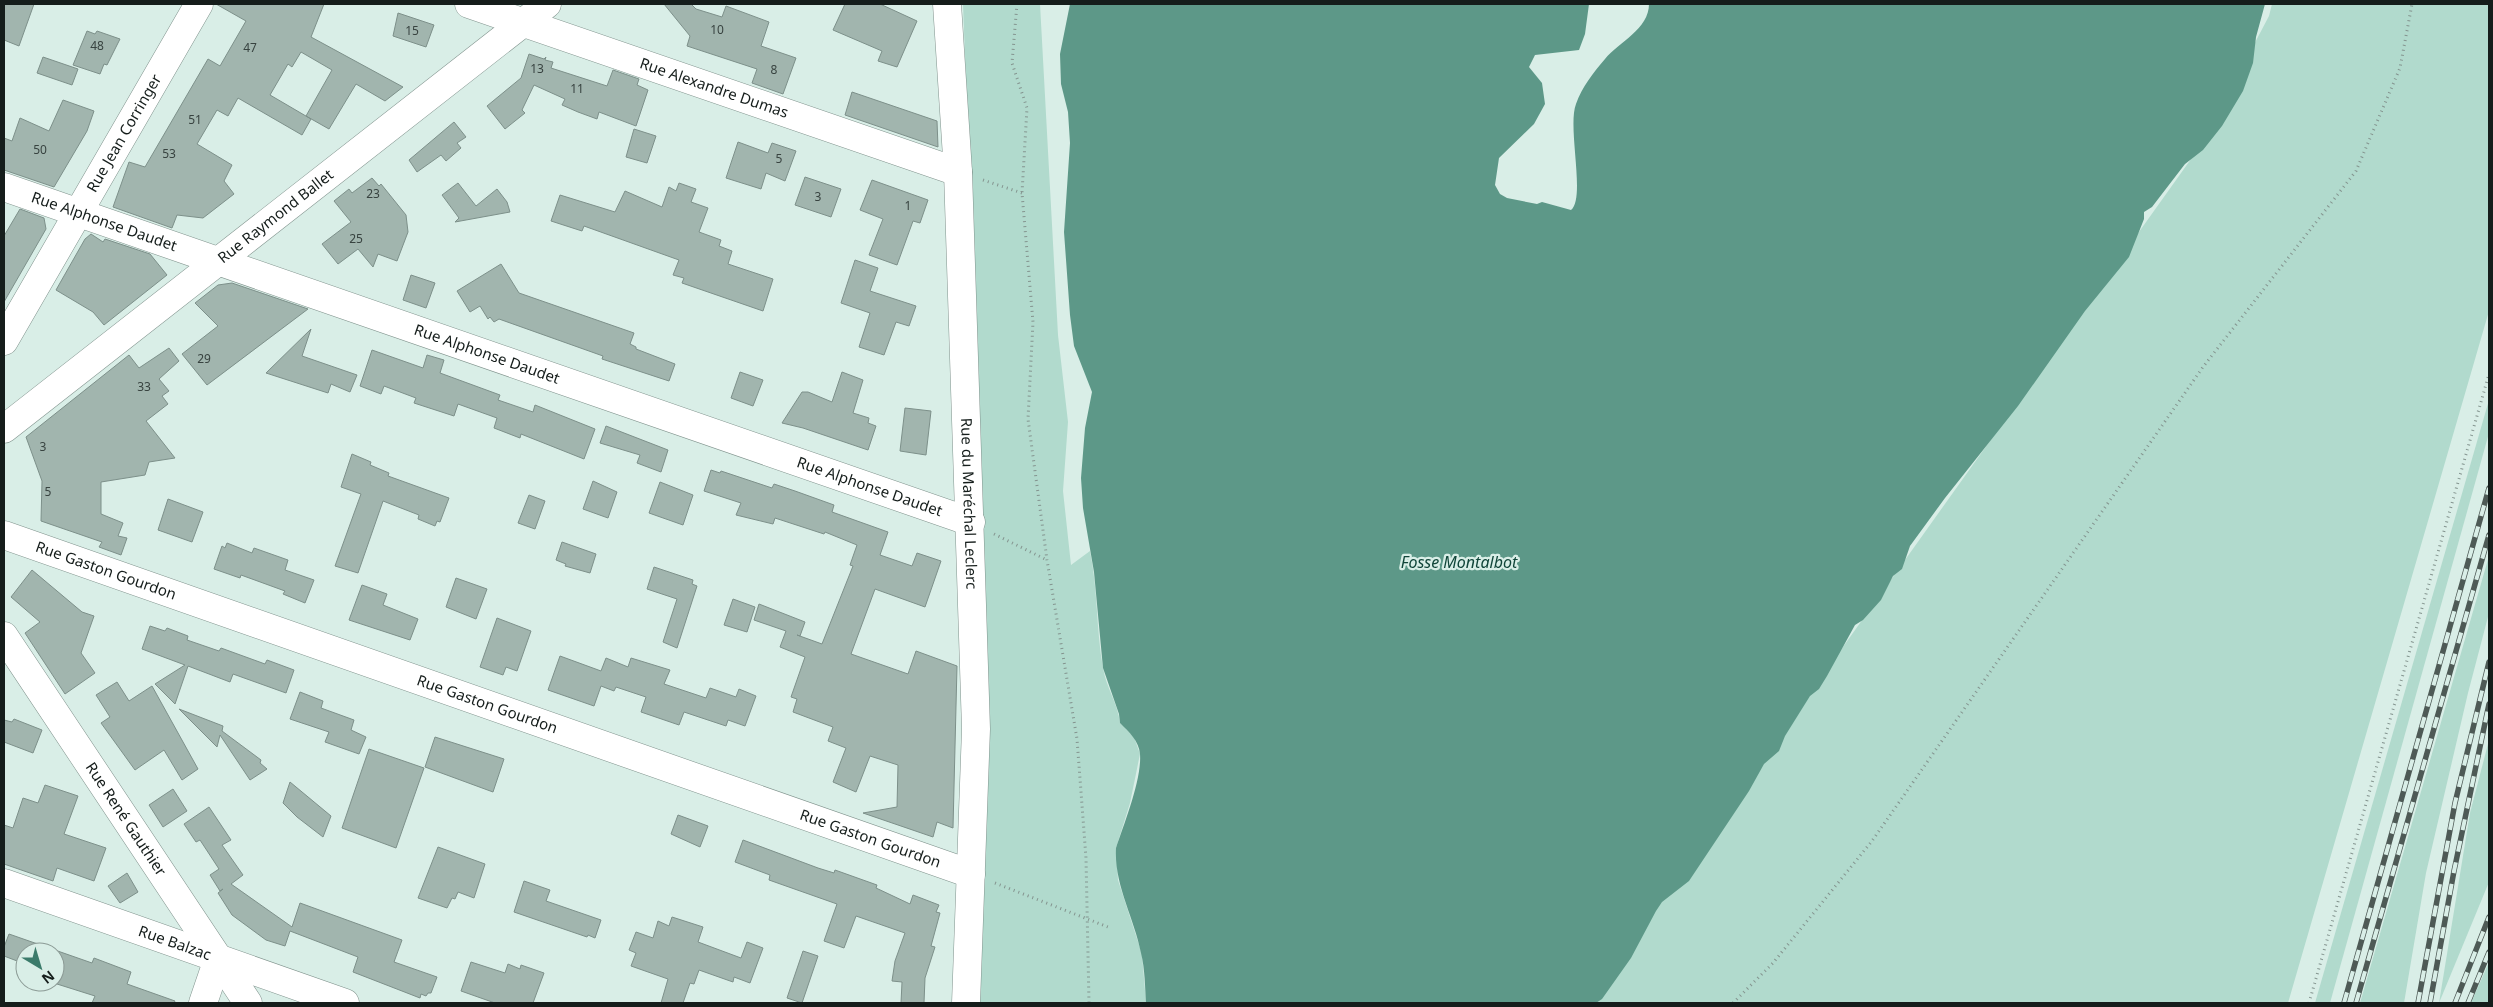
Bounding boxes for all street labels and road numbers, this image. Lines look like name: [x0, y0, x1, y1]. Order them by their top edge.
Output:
street label: Rue Alexandre Dumas: [637, 52, 791, 122]
street label: Rue Jean Corringer: [81, 70, 165, 195]
street label: Rue Raymond Ballet: [213, 164, 338, 267]
street label: Rue Alphonse Daudet: [29, 186, 180, 255]
street label: Rue Alphonse Daudet: [412, 319, 563, 388]
street label: Rue du Maréchal Leclerc: [957, 417, 982, 589]
street label: Rue Alphonse Daudet: [794, 451, 946, 521]
street label: Rue Gaston Gourdon: [33, 536, 179, 604]
street label: Rue Gaston Gourdon: [414, 670, 561, 737]
street label: Rue René Gauthier: [82, 758, 172, 879]
street label: Rue Gaston Gourdon: [797, 804, 944, 872]
street label: Rue Balzac: [136, 920, 214, 964]

